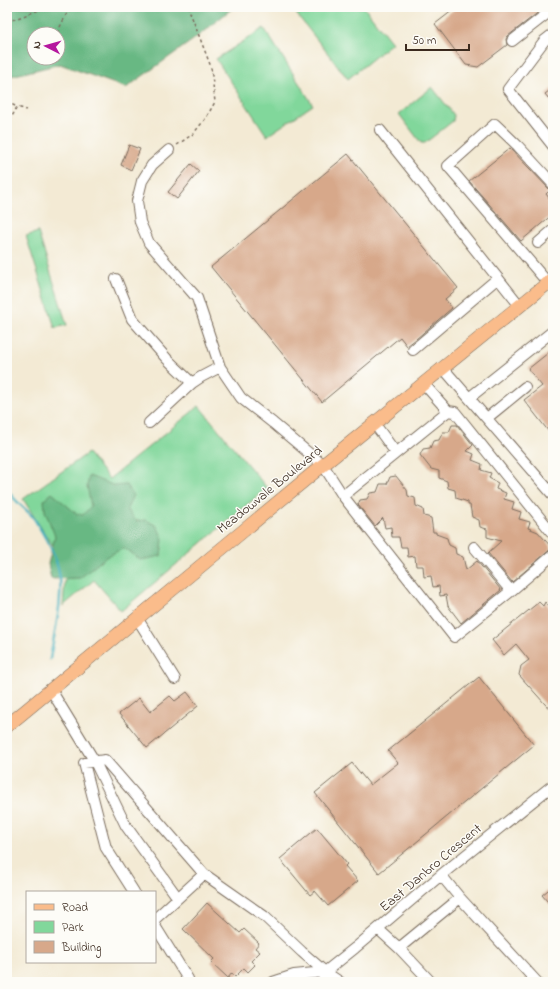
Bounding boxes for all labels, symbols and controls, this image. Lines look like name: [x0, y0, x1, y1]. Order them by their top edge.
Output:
north arrow: [26, 26, 66, 66]
scale bar: [406, 26, 469, 52]
text: 50 m: [412, 32, 436, 50]
text: N: [29, 41, 45, 50]
street label: Meadowvale Boulevard: [213, 441, 327, 539]
street label: East Danbro Crescent: [375, 819, 487, 917]
legend: [26, 891, 156, 963]
text: Road: [62, 899, 88, 917]
text: Park: [62, 919, 84, 937]
text: Building: [61, 939, 101, 958]

